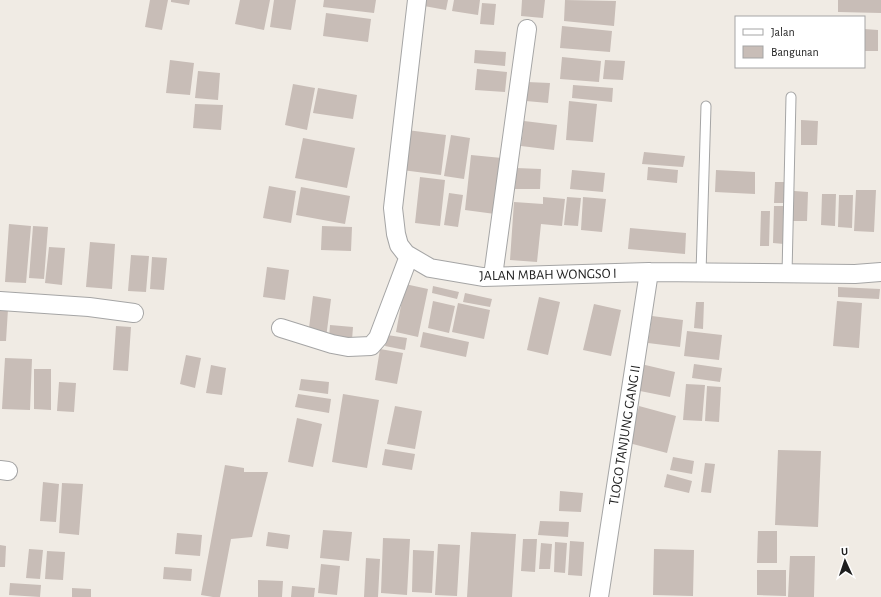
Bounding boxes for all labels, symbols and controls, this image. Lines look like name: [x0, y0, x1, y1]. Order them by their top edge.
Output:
legend: [735, 16, 865, 68]
text: Jalan: [771, 26, 795, 38]
text: Bangunan: [771, 46, 819, 58]
street label: JALAN MBAH WONGSO I: [479, 267, 617, 283]
street label: TLOGO TANJUNG GANG II: [607, 364, 643, 506]
north arrow: [825, 541, 865, 581]
text: U: [841, 546, 848, 557]

